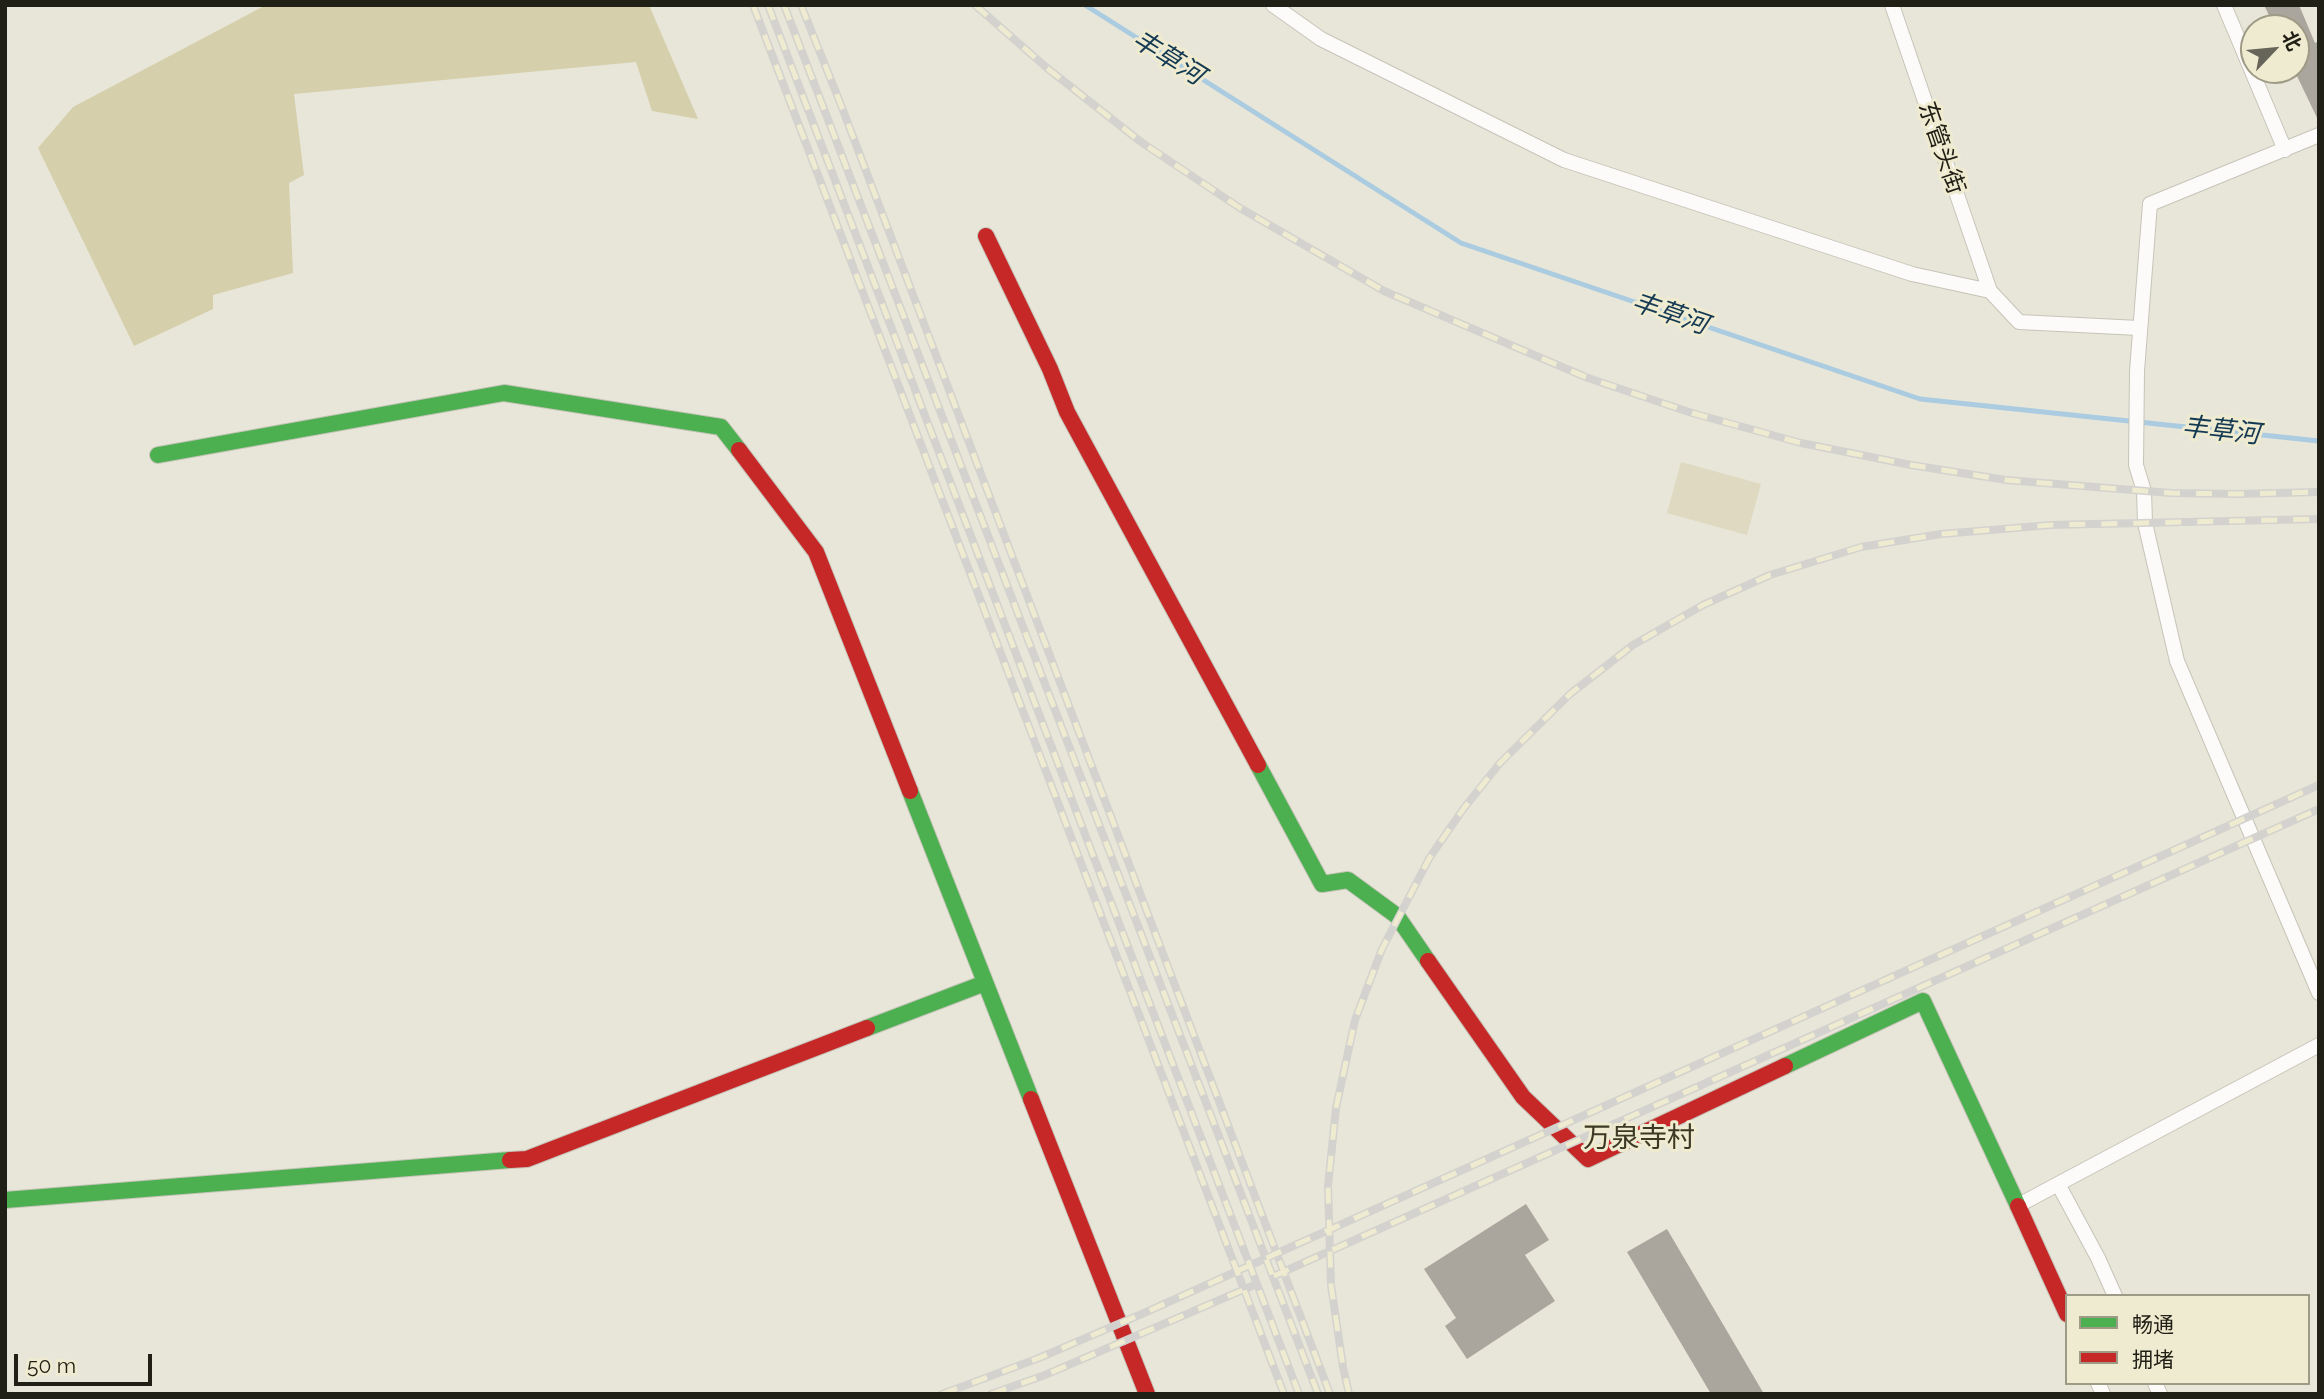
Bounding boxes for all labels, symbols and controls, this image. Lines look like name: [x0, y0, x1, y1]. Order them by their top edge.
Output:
north arrow: [2240, 14, 2310, 84]
water label: 丰草河: [1127, 24, 1209, 92]
text: 北: [2278, 27, 2306, 54]
street label: 东管头街: [1912, 98, 1970, 198]
water label: 丰草河: [1628, 287, 1712, 341]
water label: 丰草河: [2181, 411, 2261, 451]
district label: 万泉寺村: [1583, 1122, 1695, 1156]
legend: [2065, 1294, 2310, 1385]
text: 畅通: [2132, 1312, 2174, 1337]
scale bar: [18, 1340, 156, 1384]
text: 拥堵: [2132, 1347, 2174, 1372]
text: 50 m: [27, 1353, 76, 1378]

